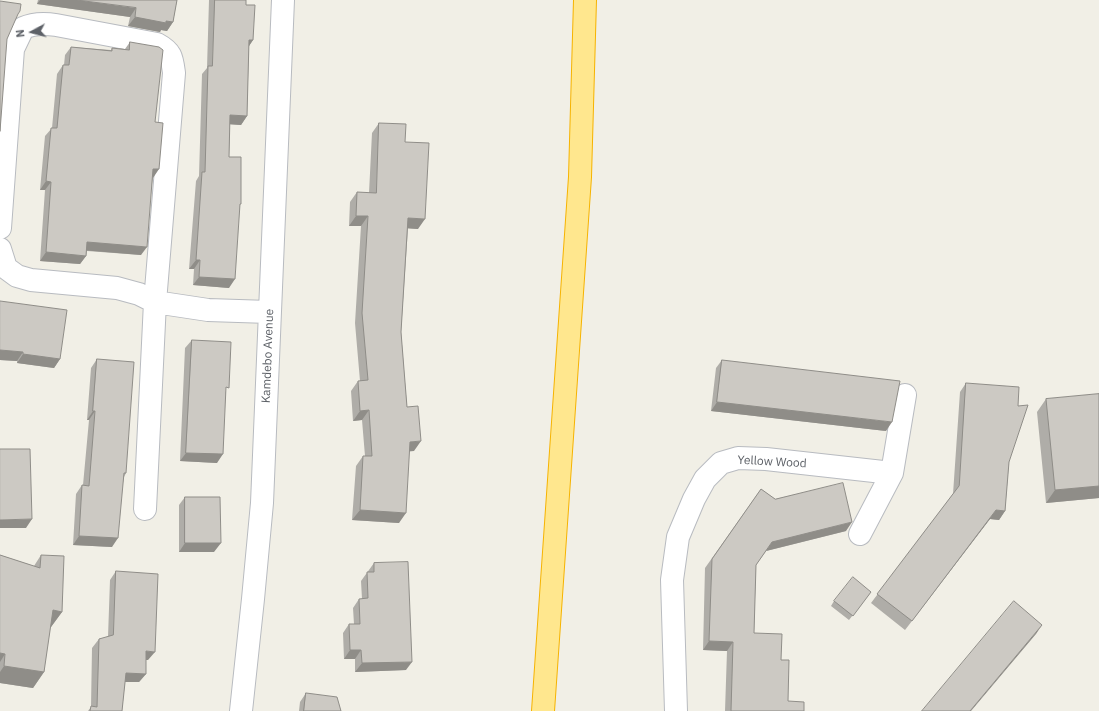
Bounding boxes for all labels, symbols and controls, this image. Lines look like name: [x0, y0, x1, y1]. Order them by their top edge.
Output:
north arrow: [12, 12, 52, 52]
text: N: [13, 29, 28, 38]
street label: Kamdebo Avenue: [259, 309, 277, 403]
street label: Yellow Wood: [737, 453, 807, 471]

